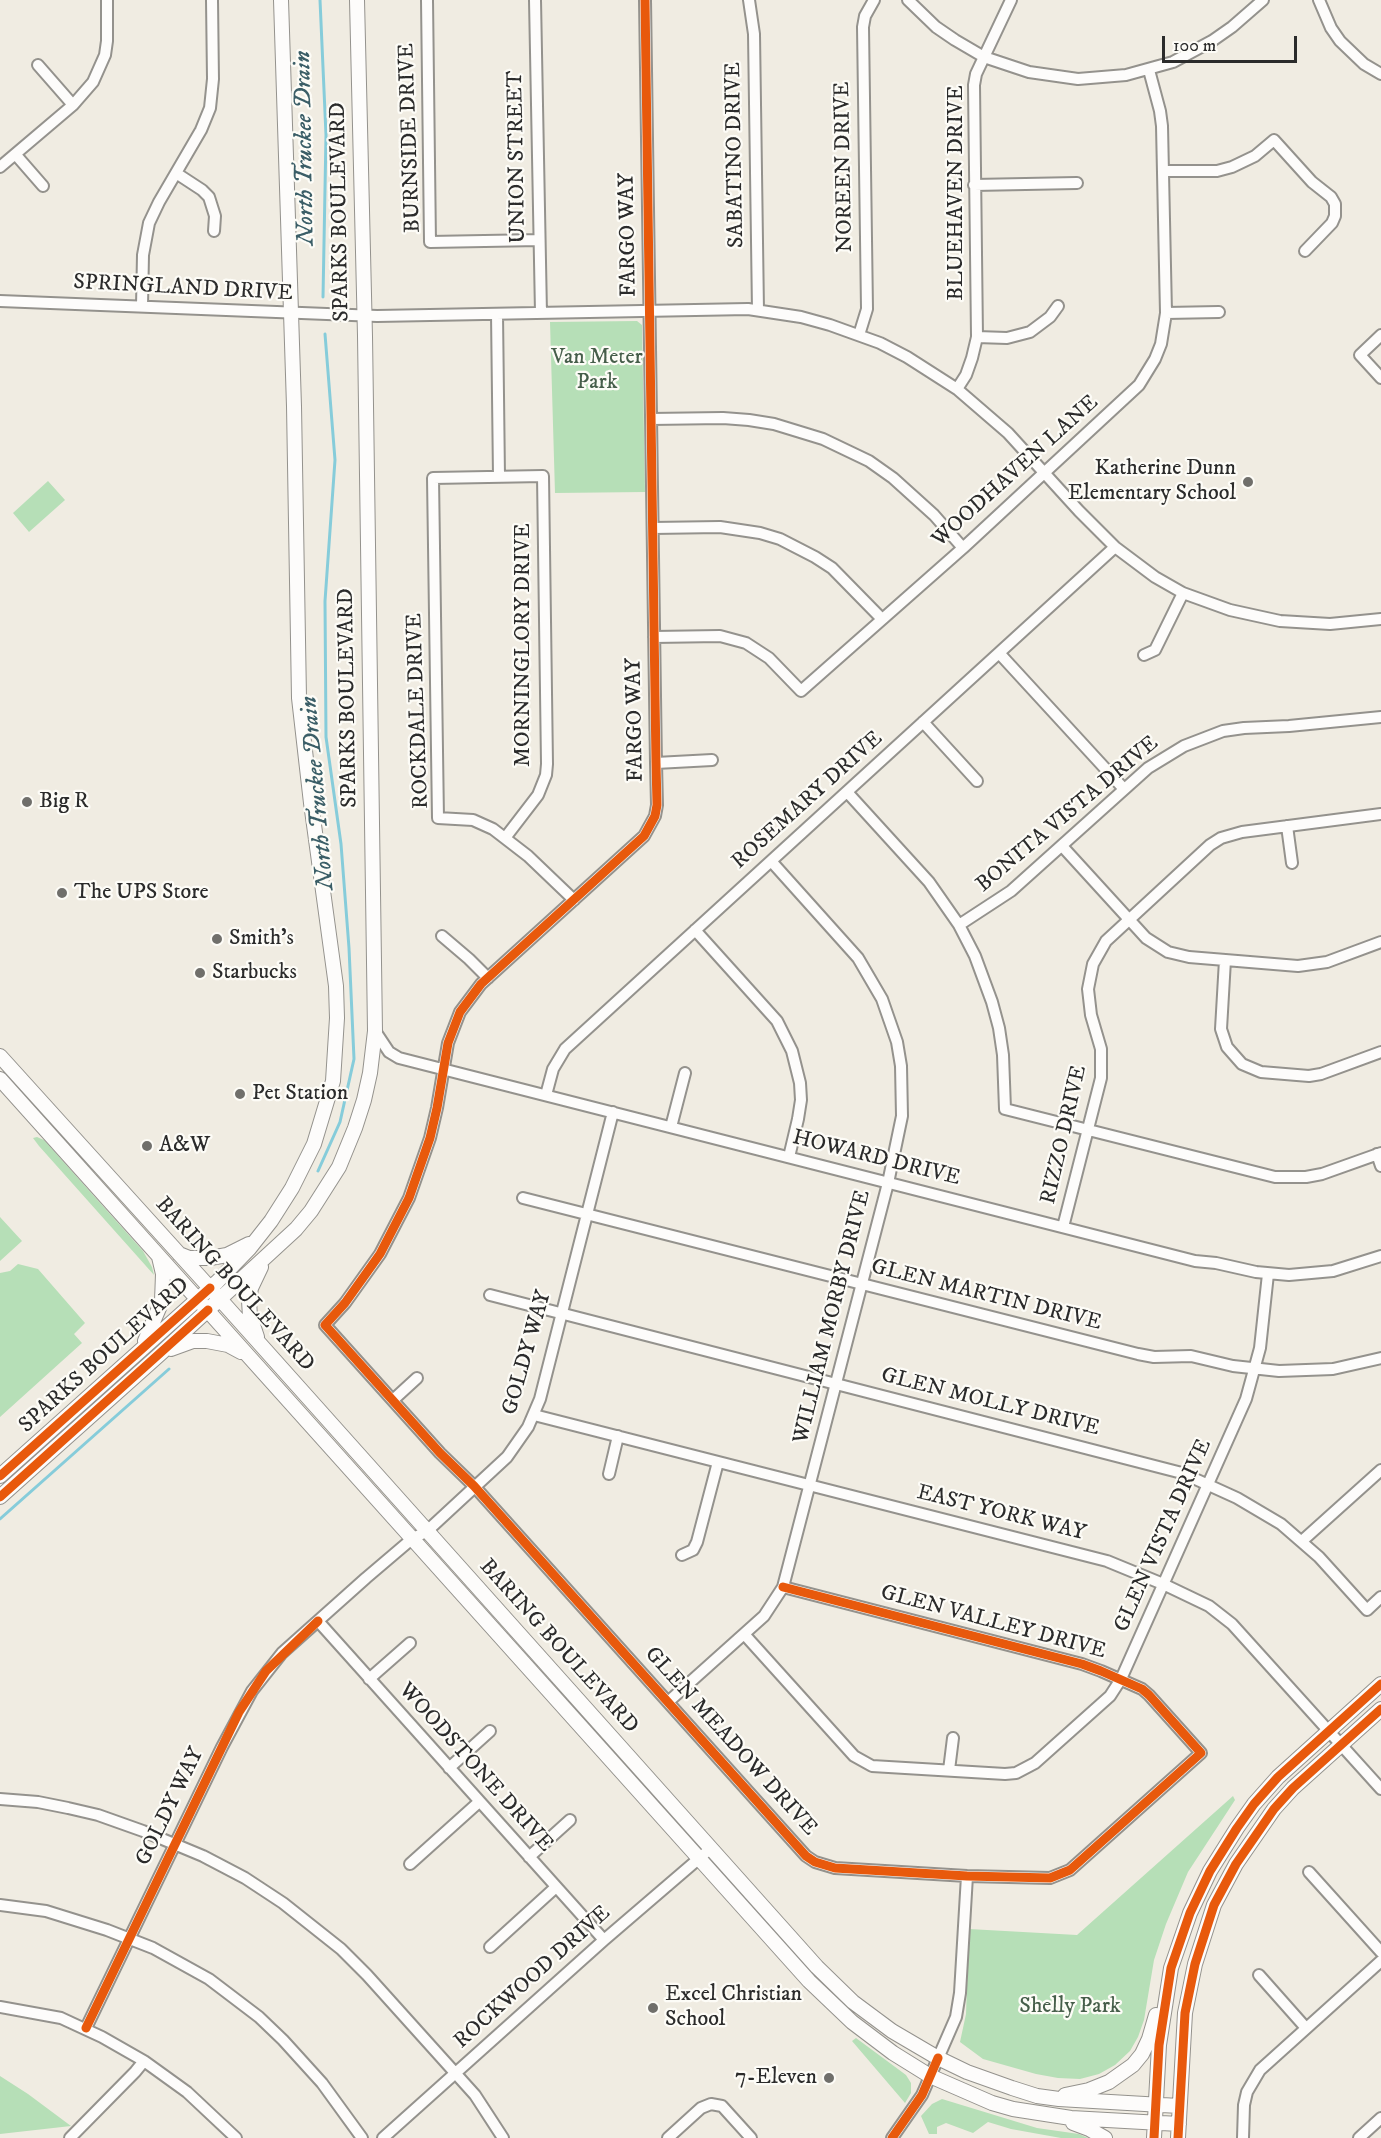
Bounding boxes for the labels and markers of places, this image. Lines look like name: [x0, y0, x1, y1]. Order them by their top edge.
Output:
place label: Katherine Dunn Elementary School: [1068, 456, 1236, 508]
marker: Katherine Dunn Elementary School: [1241, 475, 1255, 489]
place label: Big R: [39, 789, 89, 815]
marker: Big R: [20, 795, 34, 809]
place label: The UPS Store: [74, 880, 209, 906]
marker: The UPS Store: [55, 886, 69, 900]
place label: Smith's: [229, 926, 294, 952]
marker: Smith's: [210, 932, 224, 946]
place label: Starbucks: [212, 960, 297, 986]
marker: Starbucks: [193, 966, 207, 980]
place label: Pet Station: [252, 1081, 348, 1107]
marker: Pet Station: [233, 1087, 247, 1101]
place label: A&W: [159, 1133, 210, 1159]
marker: A&W: [140, 1139, 154, 1153]
place label: Excel Christian School: [665, 1982, 802, 2034]
marker: Excel Christian School: [646, 2001, 660, 2015]
place label: 7-Eleven: [735, 2065, 817, 2091]
marker: 7-Eleven: [822, 2071, 836, 2085]

